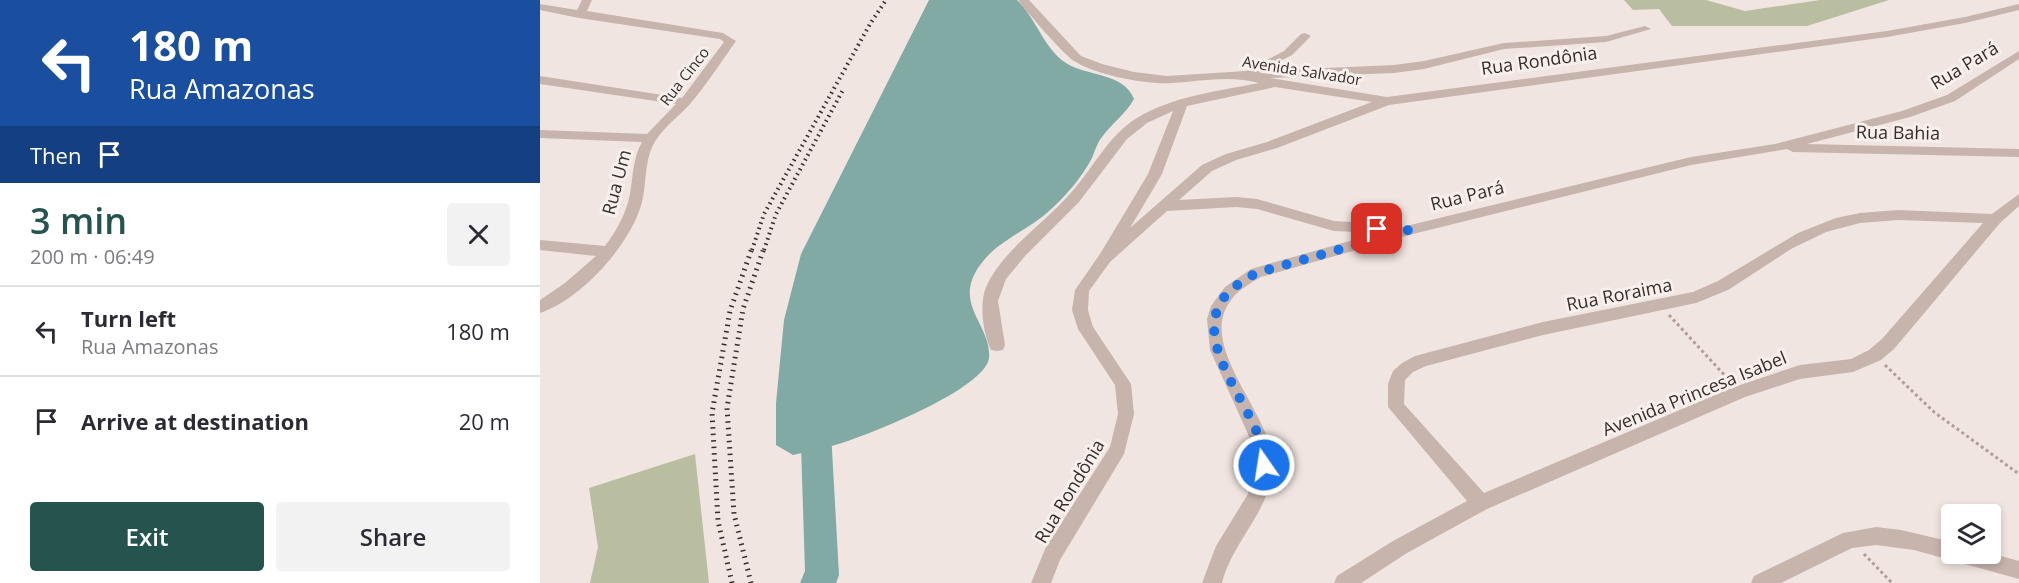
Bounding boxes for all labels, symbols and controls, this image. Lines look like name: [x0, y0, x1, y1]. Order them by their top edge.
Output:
text: 180 m: [129, 16, 253, 73]
icon: left: [30, 24, 108, 102]
street label: Rua Pará: [1926, 35, 2002, 95]
street label: Rua Rondônia: [1479, 40, 1599, 80]
street label: Rua Cinco: [655, 43, 713, 109]
street label: Avenida Salvador: [1241, 51, 1363, 89]
text: Rua Amazonas: [129, 70, 315, 107]
street label: Rua Bahia: [1856, 119, 1940, 145]
icon: arrive: [93, 138, 126, 171]
text: Then: [30, 140, 81, 170]
street label: Rua Um: [596, 147, 636, 217]
street label: Rua Pará: [1428, 174, 1506, 216]
text: 3 min: [30, 196, 127, 245]
button: close: [447, 203, 510, 266]
pin: [1351, 203, 1402, 254]
icon: arrive: [1360, 212, 1393, 245]
text: 200 m · 06:49: [30, 243, 155, 270]
street label: Rua Roraima: [1564, 272, 1674, 316]
text: Turn left: [81, 303, 176, 333]
icon: left: [30, 315, 63, 348]
text: 180 m: [446, 316, 510, 346]
text: Rua Amazonas: [81, 333, 219, 360]
street label: Avenida Princesa Isabel: [1598, 345, 1790, 441]
icon: arrive: [30, 405, 63, 438]
text: Arrive at destination: [81, 406, 309, 436]
text: 20 m: [459, 406, 510, 436]
position arrow: [1232, 433, 1296, 497]
street label: Rua Rondônia: [1029, 435, 1109, 547]
button: Exit: [30, 502, 264, 571]
button: Share: [276, 502, 510, 571]
map controls: [1941, 504, 2001, 564]
button: layers: [1941, 504, 2001, 564]

